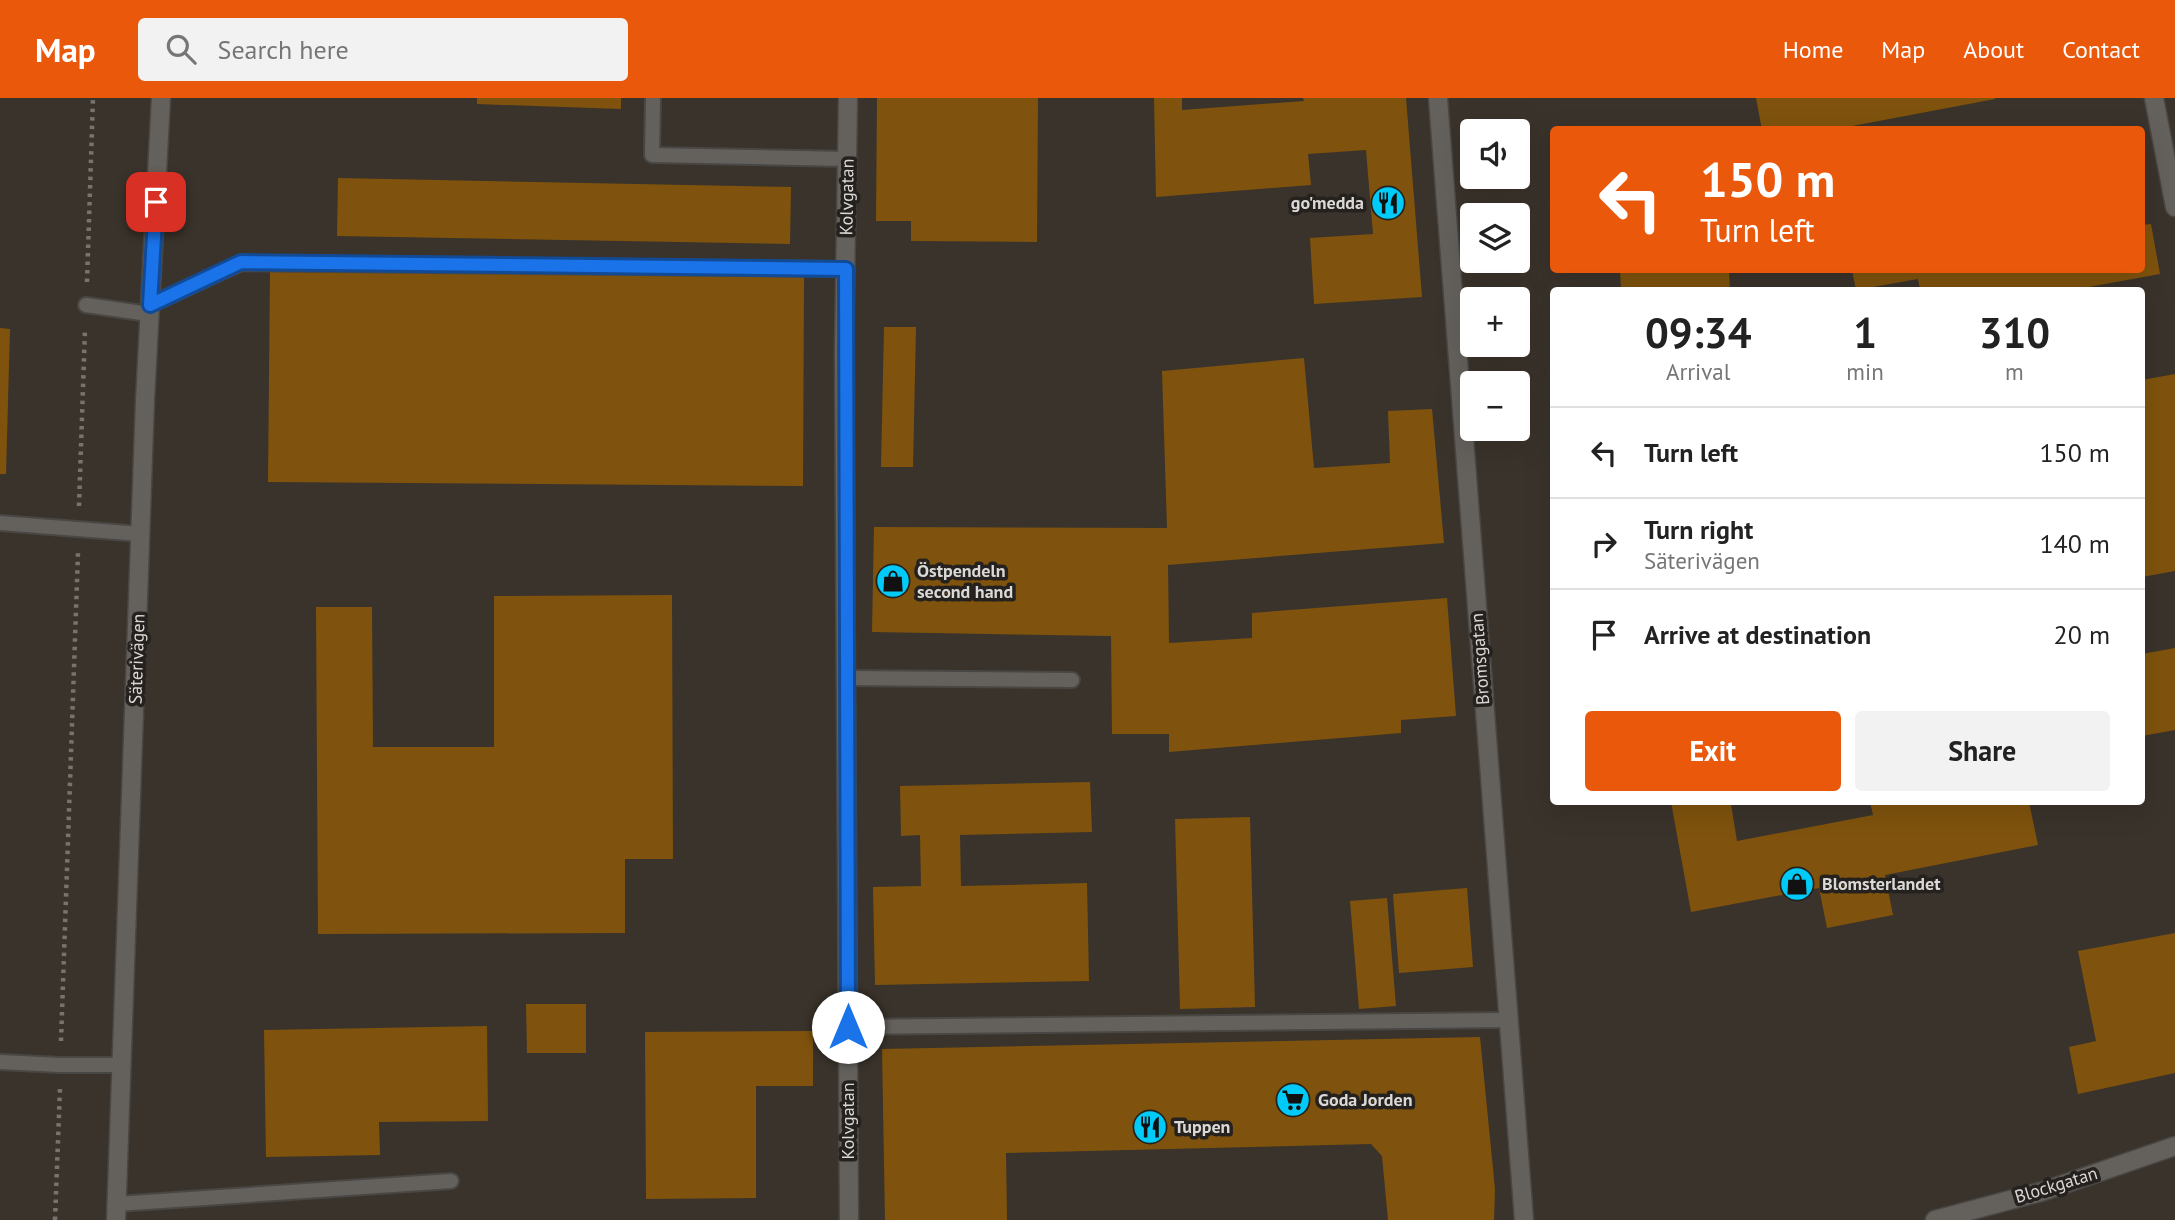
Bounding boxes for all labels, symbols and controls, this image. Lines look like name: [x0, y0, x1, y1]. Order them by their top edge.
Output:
search box: [138, 18, 628, 81]
text: Map: [35, 28, 96, 71]
icon: search: [162, 30, 200, 68]
text: Search here: [218, 33, 349, 66]
text: Home: [1783, 34, 1843, 65]
text: Map: [1881, 34, 1925, 65]
text: About: [1963, 34, 2024, 65]
text: Contact: [2062, 34, 2140, 65]
map controls: [1460, 119, 1530, 441]
button: sound: [1460, 119, 1530, 189]
text: 150 m: [1700, 147, 1835, 211]
icon: left: [1585, 154, 1676, 245]
street label: Kolvgatan: [834, 158, 859, 236]
pin: [126, 172, 186, 232]
icon: arrive: [137, 183, 175, 221]
restaurant icon: go'medda: [1369, 184, 1407, 222]
place label: go'medda: [1291, 191, 1364, 214]
button: layers: [1460, 203, 1530, 273]
text: Turn left: [1700, 209, 1815, 251]
button: +: [1460, 287, 1530, 357]
text: 09:34: [1645, 305, 1751, 360]
text: 1: [1853, 305, 1877, 360]
text: 310: [1979, 305, 2050, 360]
text: Arrival: [1666, 357, 1730, 386]
text: min: [1846, 357, 1884, 386]
text: m: [2005, 357, 2024, 386]
button: −: [1460, 371, 1530, 441]
icon: left: [1585, 434, 1623, 472]
text: Turn left: [1644, 436, 1738, 469]
text: 150 m: [2039, 436, 2110, 469]
text: Turn right: [1644, 513, 1753, 546]
icon: right: [1585, 525, 1623, 563]
text: 140 m: [2039, 527, 2110, 560]
text: Säterivägen: [1644, 546, 1760, 575]
place label: Östpendeln second hand: [917, 559, 1013, 603]
shop icon: Östpendeln second hand: [874, 562, 912, 600]
street label: Bromsgatan: [1465, 612, 1494, 706]
street label: Säterivägen: [123, 613, 150, 705]
icon: arrive: [1585, 616, 1623, 654]
text: Arrive at destination: [1644, 618, 1871, 651]
text: 20 m: [2054, 618, 2110, 651]
button: Exit: [1585, 711, 1841, 791]
button: Share: [1855, 711, 2110, 791]
shop icon: Blomsterlandet: [1778, 865, 1816, 903]
place label: Blomsterlandet: [1822, 872, 1941, 895]
position arrow: [811, 990, 885, 1064]
supermarket icon: Goda Jorden: [1274, 1081, 1312, 1119]
street label: Kolvgatan: [836, 1083, 859, 1159]
place label: Goda Jorden: [1318, 1088, 1412, 1111]
restaurant icon: Tuppen: [1131, 1108, 1169, 1146]
place label: Tuppen: [1174, 1115, 1230, 1138]
street label: Blockgatan: [2012, 1161, 2100, 1208]

